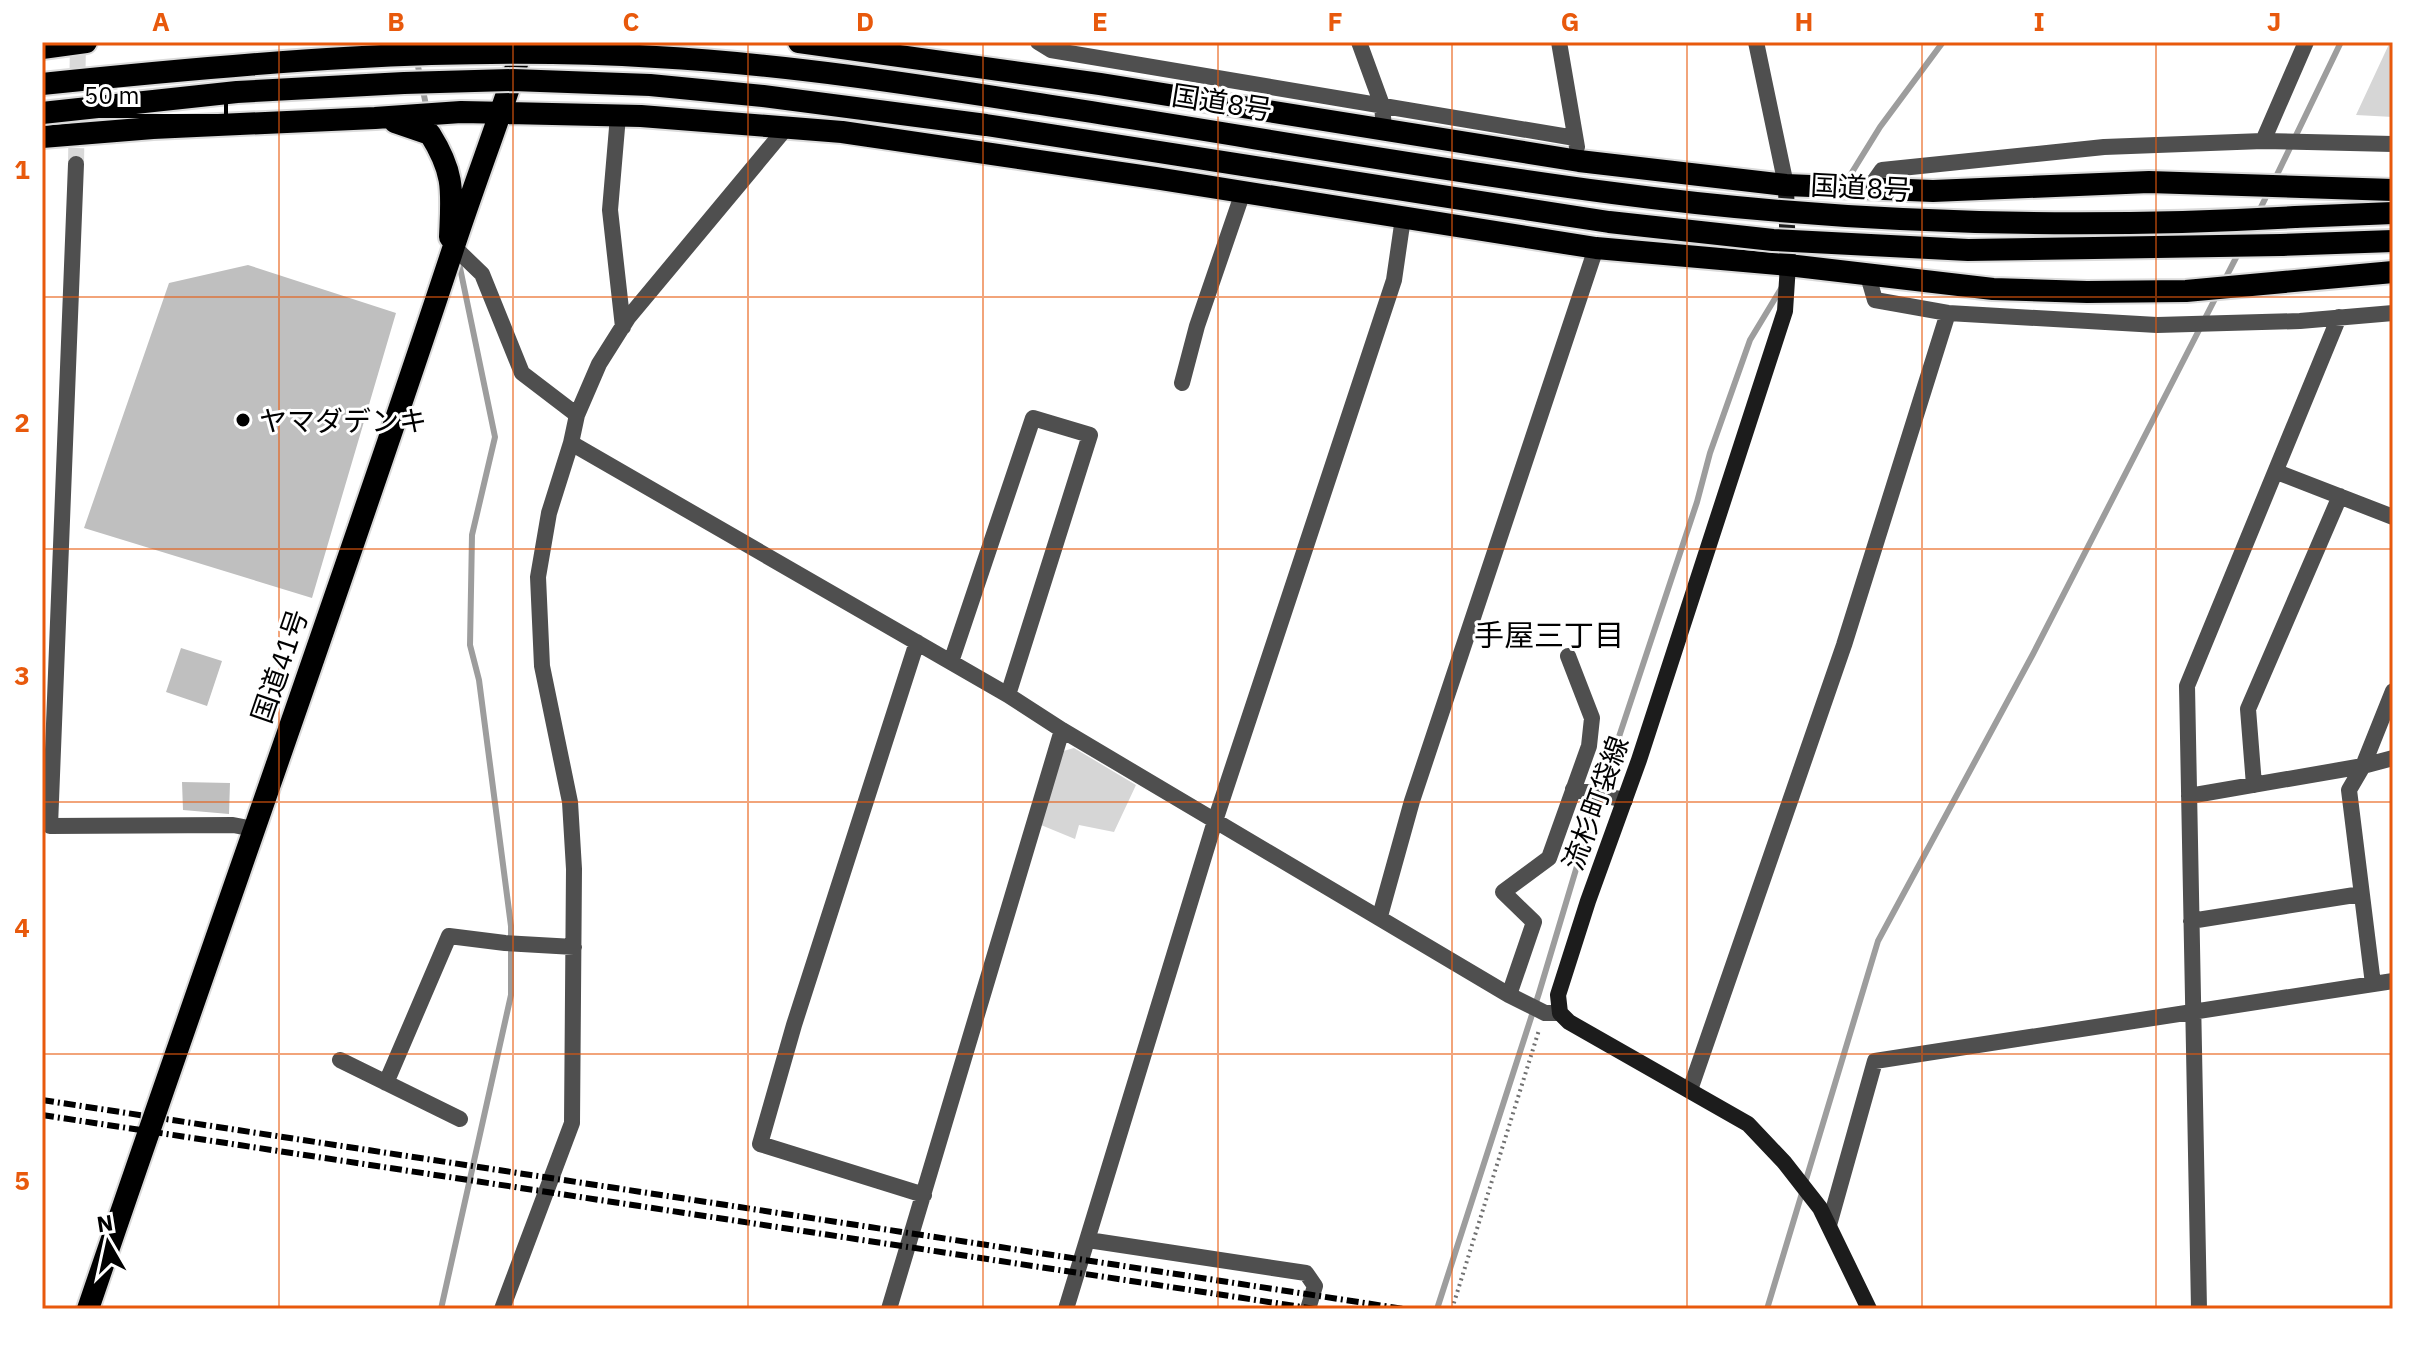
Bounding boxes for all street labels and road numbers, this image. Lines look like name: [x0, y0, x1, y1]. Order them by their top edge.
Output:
street label: 国道8号: [1169, 76, 1275, 128]
street label: 国道8号: [1810, 166, 1912, 208]
street label: 国道41号: [242, 604, 316, 728]
street label: 流杉町袋線: [1554, 731, 1636, 875]

